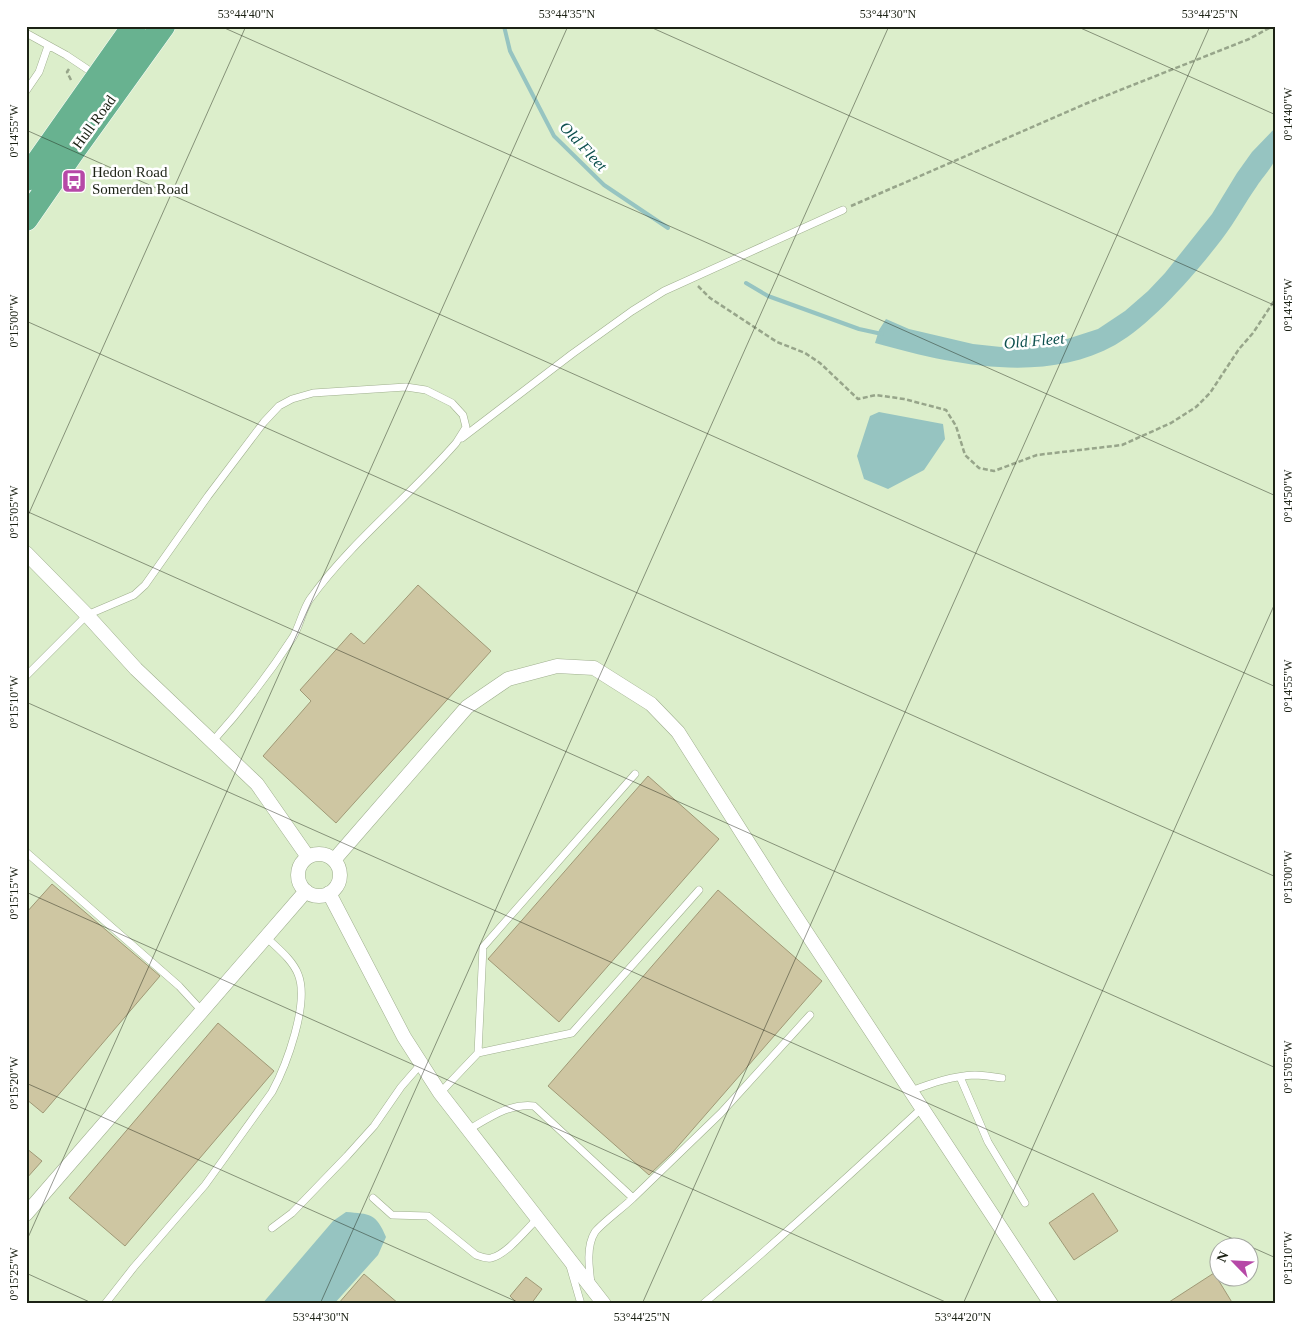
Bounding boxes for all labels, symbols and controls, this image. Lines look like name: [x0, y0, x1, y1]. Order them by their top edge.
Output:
text: 53°44'40"N: [218, 7, 275, 21]
text: 53°44'35"N: [539, 7, 596, 21]
text: 53°44'30"N: [860, 7, 917, 21]
text: 53°44'25"N: [1182, 7, 1239, 21]
text: 0°14'40"W: [1281, 87, 1295, 141]
street label: Hull Road: [69, 92, 119, 152]
text: 0°14'55"W: [7, 104, 21, 158]
water label: Old Fleet: [557, 118, 611, 175]
place label: Hedon Road Somerden Road: [92, 164, 189, 197]
bus stop icon: Hedon Road Somerden Road: [61, 168, 87, 194]
text: 0°14'45"W: [1281, 278, 1295, 332]
text: 0°15'00"W: [7, 294, 21, 348]
water label: Old Fleet: [1003, 329, 1066, 352]
text: 0°14'50"W: [1281, 469, 1295, 523]
text: 0°15'05"W: [7, 485, 21, 539]
text: 0°14'55"W: [1281, 659, 1295, 713]
text: 0°15'10"W: [7, 675, 21, 729]
text: 0°15'00"W: [1281, 850, 1295, 904]
text: 0°15'15"W: [7, 866, 21, 920]
text: 0°15'05"W: [1281, 1040, 1295, 1094]
text: 0°15'20"W: [7, 1056, 21, 1110]
text: 0°15'10"W: [1281, 1231, 1295, 1285]
north arrow: [1210, 1238, 1260, 1288]
text: 0°15'25"W: [7, 1247, 21, 1301]
text: N: [1214, 1249, 1231, 1265]
text: 53°44'30"N: [293, 1310, 350, 1324]
text: 53°44'25"N: [614, 1310, 671, 1324]
text: 53°44'20"N: [935, 1310, 992, 1324]

